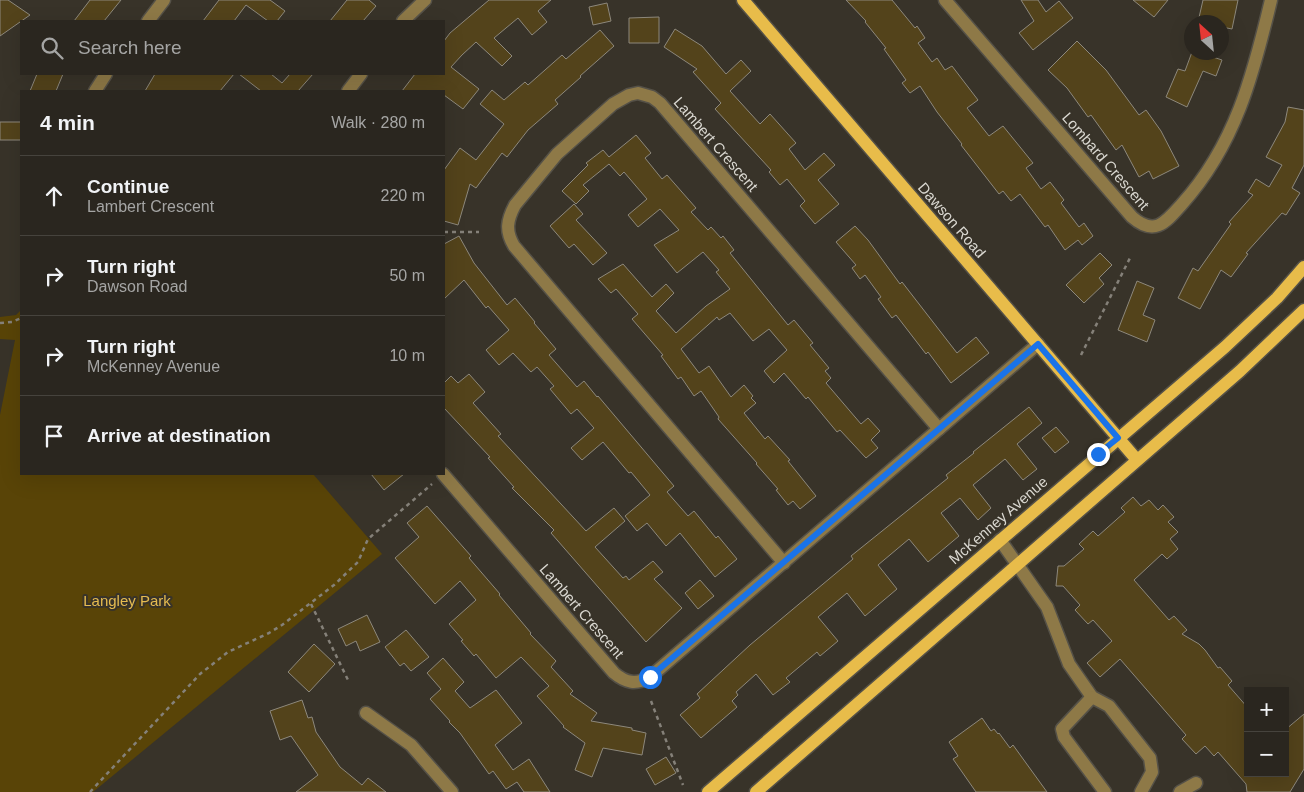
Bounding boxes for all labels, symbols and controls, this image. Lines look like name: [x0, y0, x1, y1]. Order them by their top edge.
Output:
north arrow: [1184, 15, 1229, 60]
search box: [20, 20, 445, 75]
icon: search: [38, 34, 66, 62]
text: Search here: [78, 37, 182, 58]
street label: Lambert Crescent: [670, 93, 762, 195]
street label: Lombard Crescent: [1059, 109, 1153, 214]
text: 4 min: [40, 111, 95, 134]
text: Walk · 280 m: [331, 114, 425, 131]
text: Continue: [87, 176, 169, 197]
street label: Dawson Road: [915, 179, 989, 261]
icon: ahead: [40, 182, 68, 210]
text: 220 m: [381, 187, 425, 204]
text: Lambert Crescent: [87, 198, 214, 215]
text: Turn right: [87, 256, 175, 277]
icon: right: [40, 262, 68, 290]
text: 50 m: [389, 267, 425, 284]
text: Dawson Road: [87, 278, 188, 295]
text: Turn right: [87, 336, 175, 357]
icon: right: [40, 342, 68, 370]
text: 10 m: [389, 347, 425, 364]
text: McKenney Avenue: [87, 358, 220, 375]
icon: arrive: [40, 422, 68, 450]
text: Arrive at destination: [87, 425, 271, 446]
route end: [1087, 443, 1110, 466]
street label: McKenney Avenue: [945, 473, 1051, 567]
street label: Lambert Crescent: [536, 560, 628, 662]
park label: Langley Park: [83, 592, 171, 609]
route start: [639, 666, 662, 689]
map controls: [1244, 687, 1289, 777]
button: +: [1244, 687, 1289, 732]
button: −: [1244, 732, 1289, 777]

